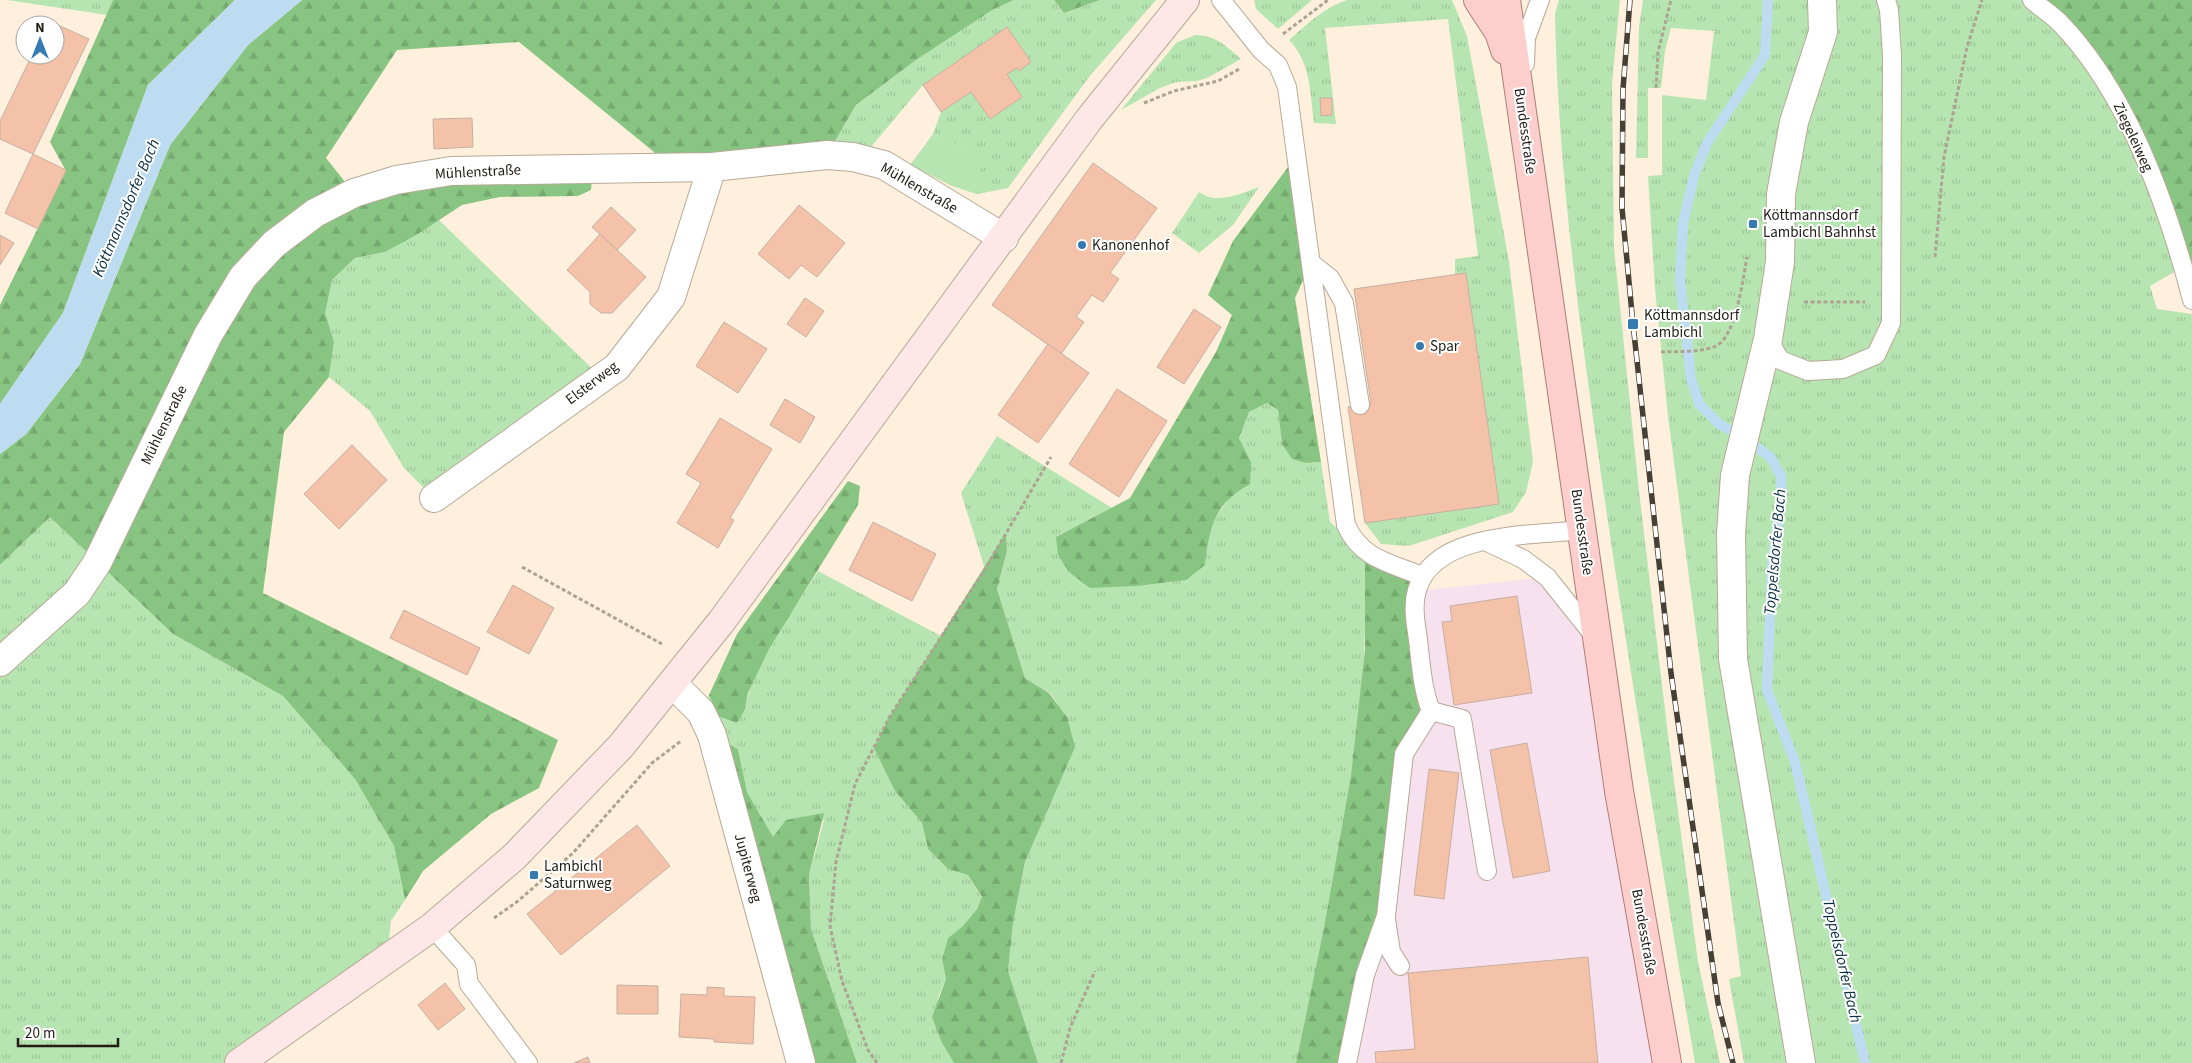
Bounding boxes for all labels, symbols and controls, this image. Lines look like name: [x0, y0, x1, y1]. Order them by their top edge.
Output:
north arrow: [15, 15, 65, 65]
text: N: [35, 18, 45, 38]
street label: Bundesstraße: [1509, 87, 1541, 175]
street label: Ziegeleiweg: [2108, 99, 2158, 176]
water label: Köttmannsdorfer Bach: [87, 136, 165, 280]
street label: Mühlenstraße: [876, 157, 962, 219]
street label: Mühlenstraße: [434, 159, 522, 185]
place label: Köttmannsdorf Lambichl Bahnhst: [1763, 205, 1876, 243]
marker: Köttmannsdorf Lambichl Bahnhst: [1747, 218, 1759, 230]
place label: Kanonenhof: [1092, 235, 1170, 256]
marker: Kanonenhof: [1076, 239, 1088, 251]
place label: Köttmannsdorf Lambichl: [1644, 305, 1740, 343]
marker: Köttmannsdorf Lambichl: [1626, 317, 1640, 331]
place label: Spar: [1430, 336, 1460, 357]
marker: Spar: [1414, 340, 1426, 352]
street label: Elsterweg: [561, 356, 623, 410]
street label: Mühlenstraße: [136, 382, 192, 468]
street label: Bundesstraße: [1566, 488, 1598, 576]
water label: Toppelsdorfer Bach: [1759, 488, 1791, 616]
street label: Jupiterweg: [729, 831, 767, 905]
place label: Lambichl Saturnweg: [544, 856, 612, 894]
marker: Lambichl Saturnweg: [528, 869, 540, 881]
street label: Bundesstraße: [1626, 887, 1662, 977]
water label: Toppelsdorfer Bach: [1817, 897, 1867, 1025]
scale bar: [18, 1016, 118, 1048]
text: 20 m: [25, 1023, 55, 1044]

